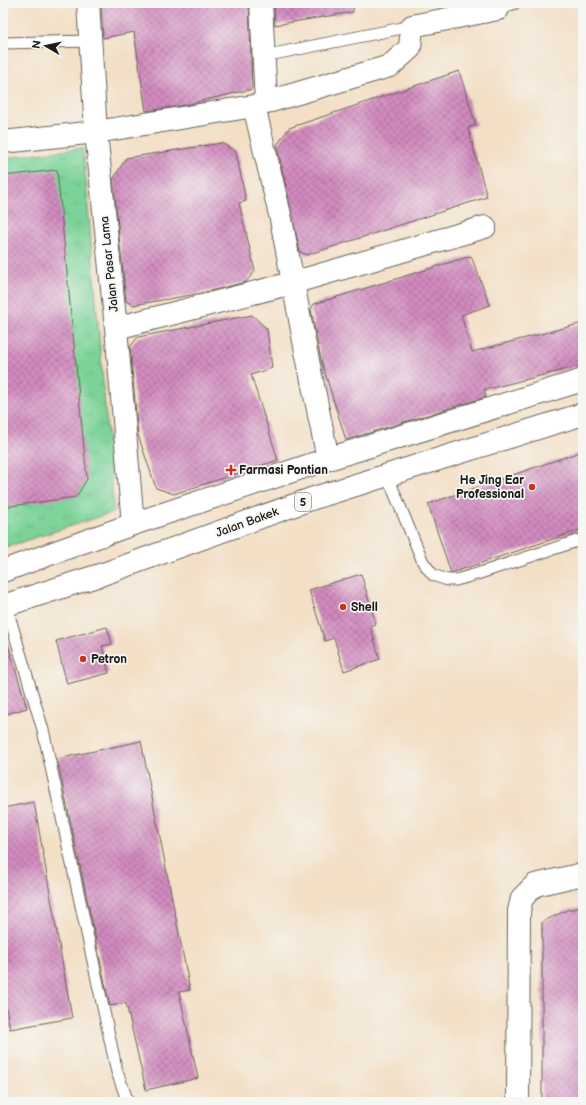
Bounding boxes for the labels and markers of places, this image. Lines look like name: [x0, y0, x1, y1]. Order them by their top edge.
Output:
place label: Farmasi Pontian: [239, 463, 328, 478]
marker: Farmasi Pontian: [226, 465, 236, 475]
place label: He Jing Ear Professional: [456, 473, 524, 502]
marker: He Jing Ear Professional: [527, 482, 537, 492]
place label: Shell: [351, 600, 378, 615]
marker: Shell: [338, 602, 348, 612]
place label: Petron: [91, 652, 127, 667]
marker: Petron: [78, 654, 88, 664]

